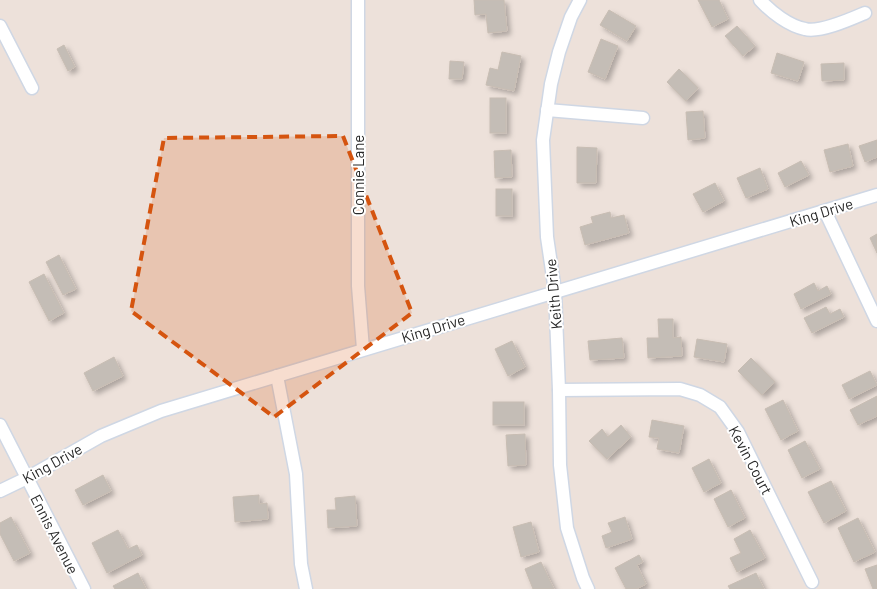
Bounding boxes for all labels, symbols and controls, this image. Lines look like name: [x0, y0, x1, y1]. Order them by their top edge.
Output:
street label: Connie Lane: [349, 135, 367, 215]
street label: King Drive: [787, 194, 855, 230]
street label: Keith Drive: [541, 258, 565, 330]
street label: King Drive: [399, 310, 467, 346]
street label: Kevin Court: [725, 423, 777, 497]
street label: King Drive: [19, 439, 85, 487]
street label: Ennis Avenue: [27, 491, 83, 577]

